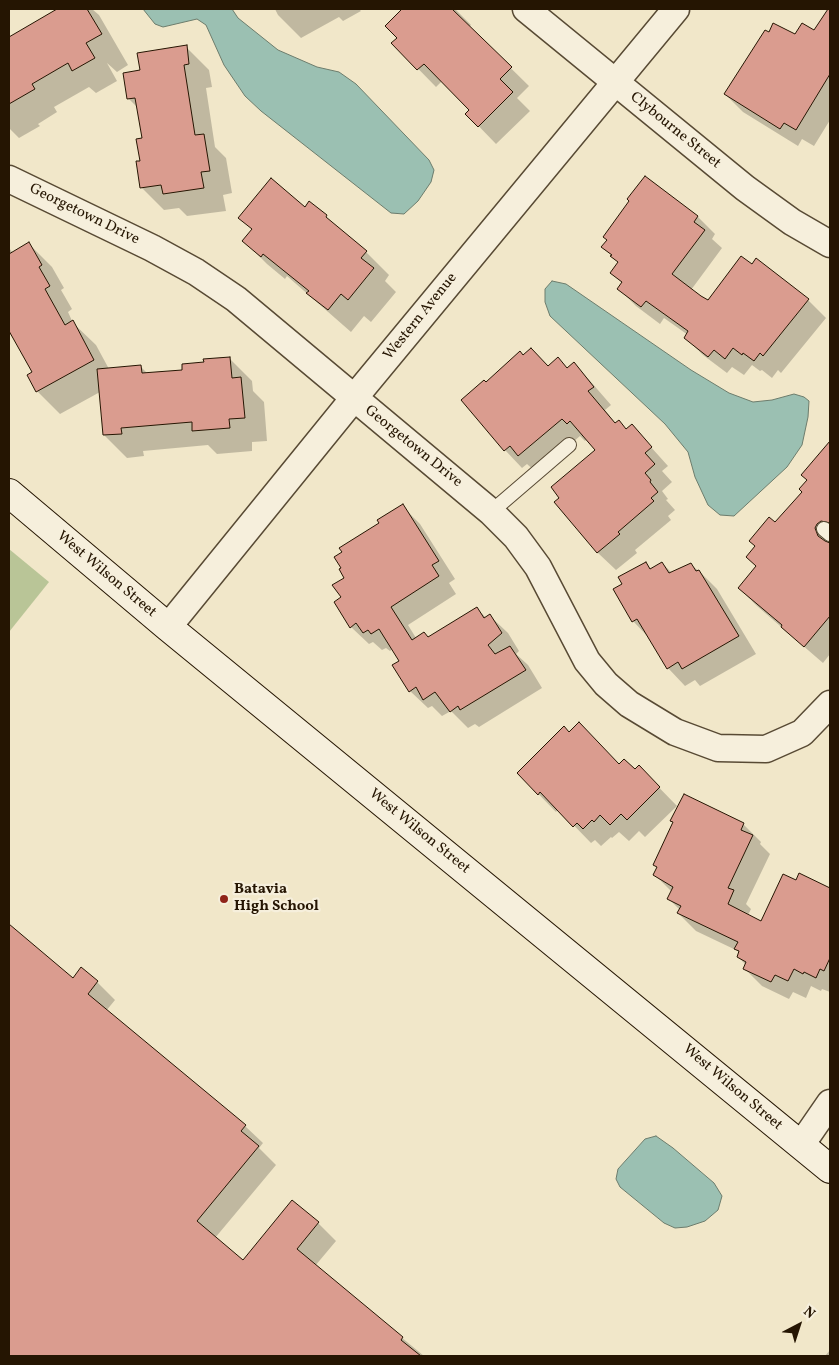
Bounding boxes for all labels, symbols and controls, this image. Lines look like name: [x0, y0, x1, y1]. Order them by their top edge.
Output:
street label: Clybourne Street: [626, 89, 724, 173]
street label: Georgetown Drive: [26, 181, 142, 249]
street label: Western Avenue: [380, 270, 462, 364]
street label: Georgetown Drive: [361, 402, 465, 492]
street label: West Wilson Street: [52, 528, 160, 622]
street label: West Wilson Street: [365, 786, 473, 878]
place label: Batavia High School: [234, 881, 319, 916]
marker: Batavia High School: [218, 893, 230, 905]
street label: West Wilson Street: [678, 1041, 786, 1135]
north arrow: [774, 1300, 824, 1350]
text: N: [799, 1303, 819, 1324]

